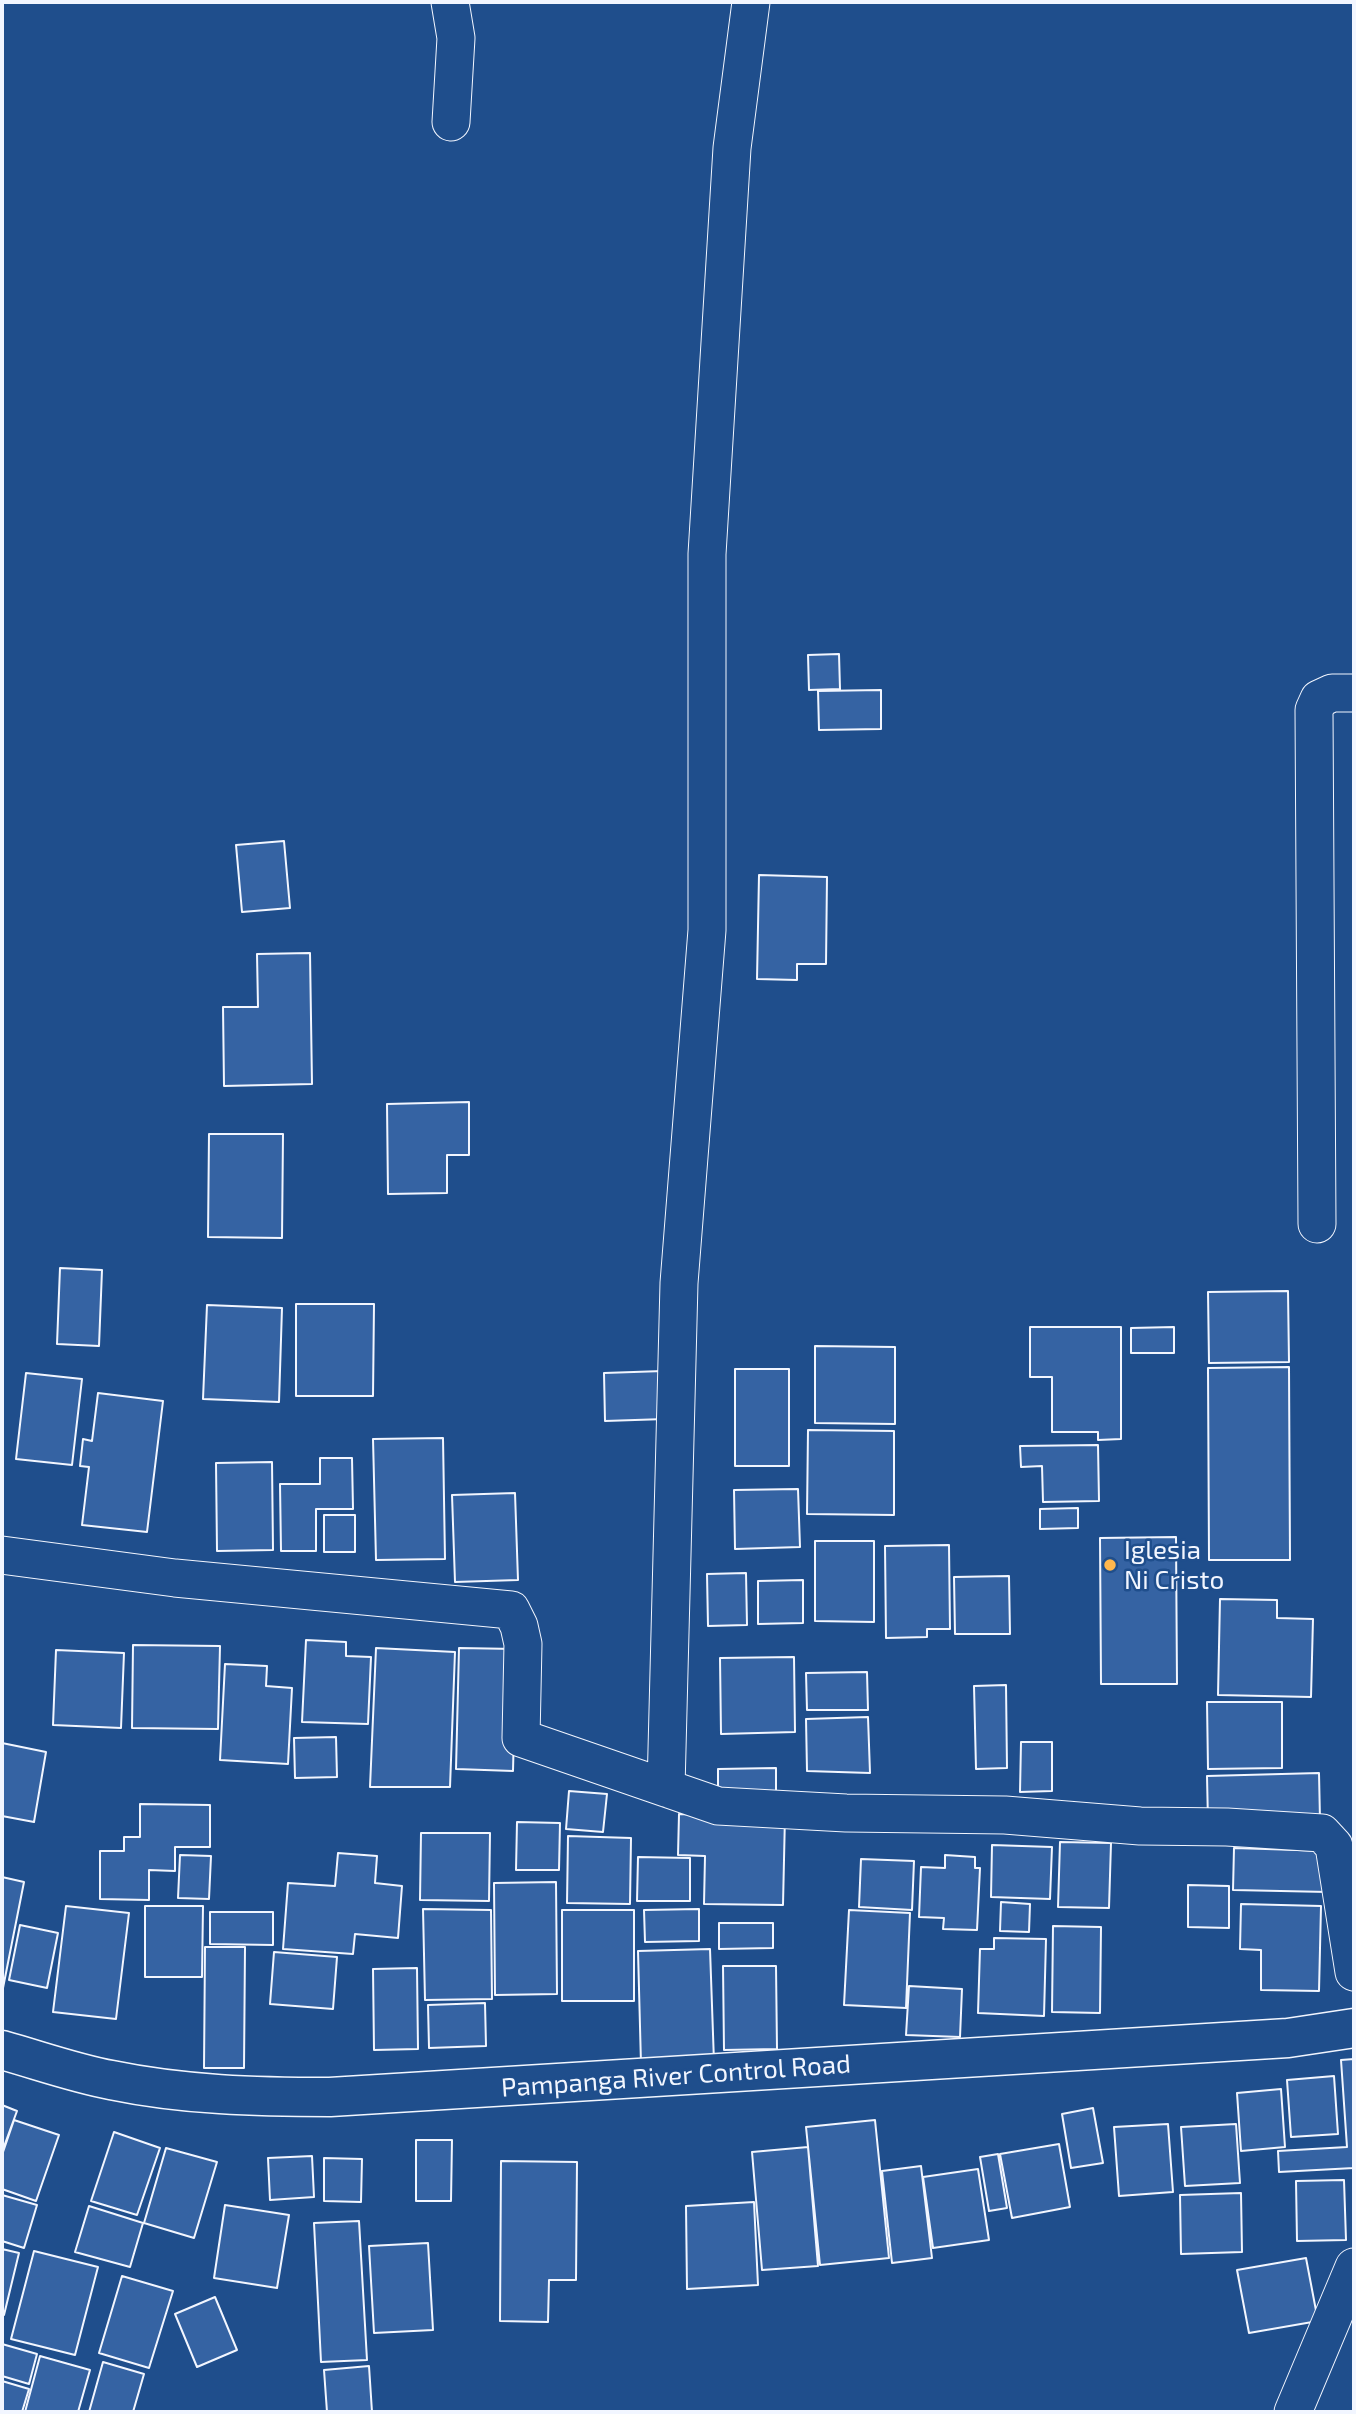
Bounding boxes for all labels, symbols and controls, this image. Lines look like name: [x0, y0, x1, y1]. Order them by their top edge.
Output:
place label: Iglesia Ni Cristo: [1124, 1534, 1224, 1596]
marker: Iglesia Ni Cristo: [1102, 1557, 1118, 1573]
street label: Pampanga River Control Road: [500, 2048, 852, 2104]

